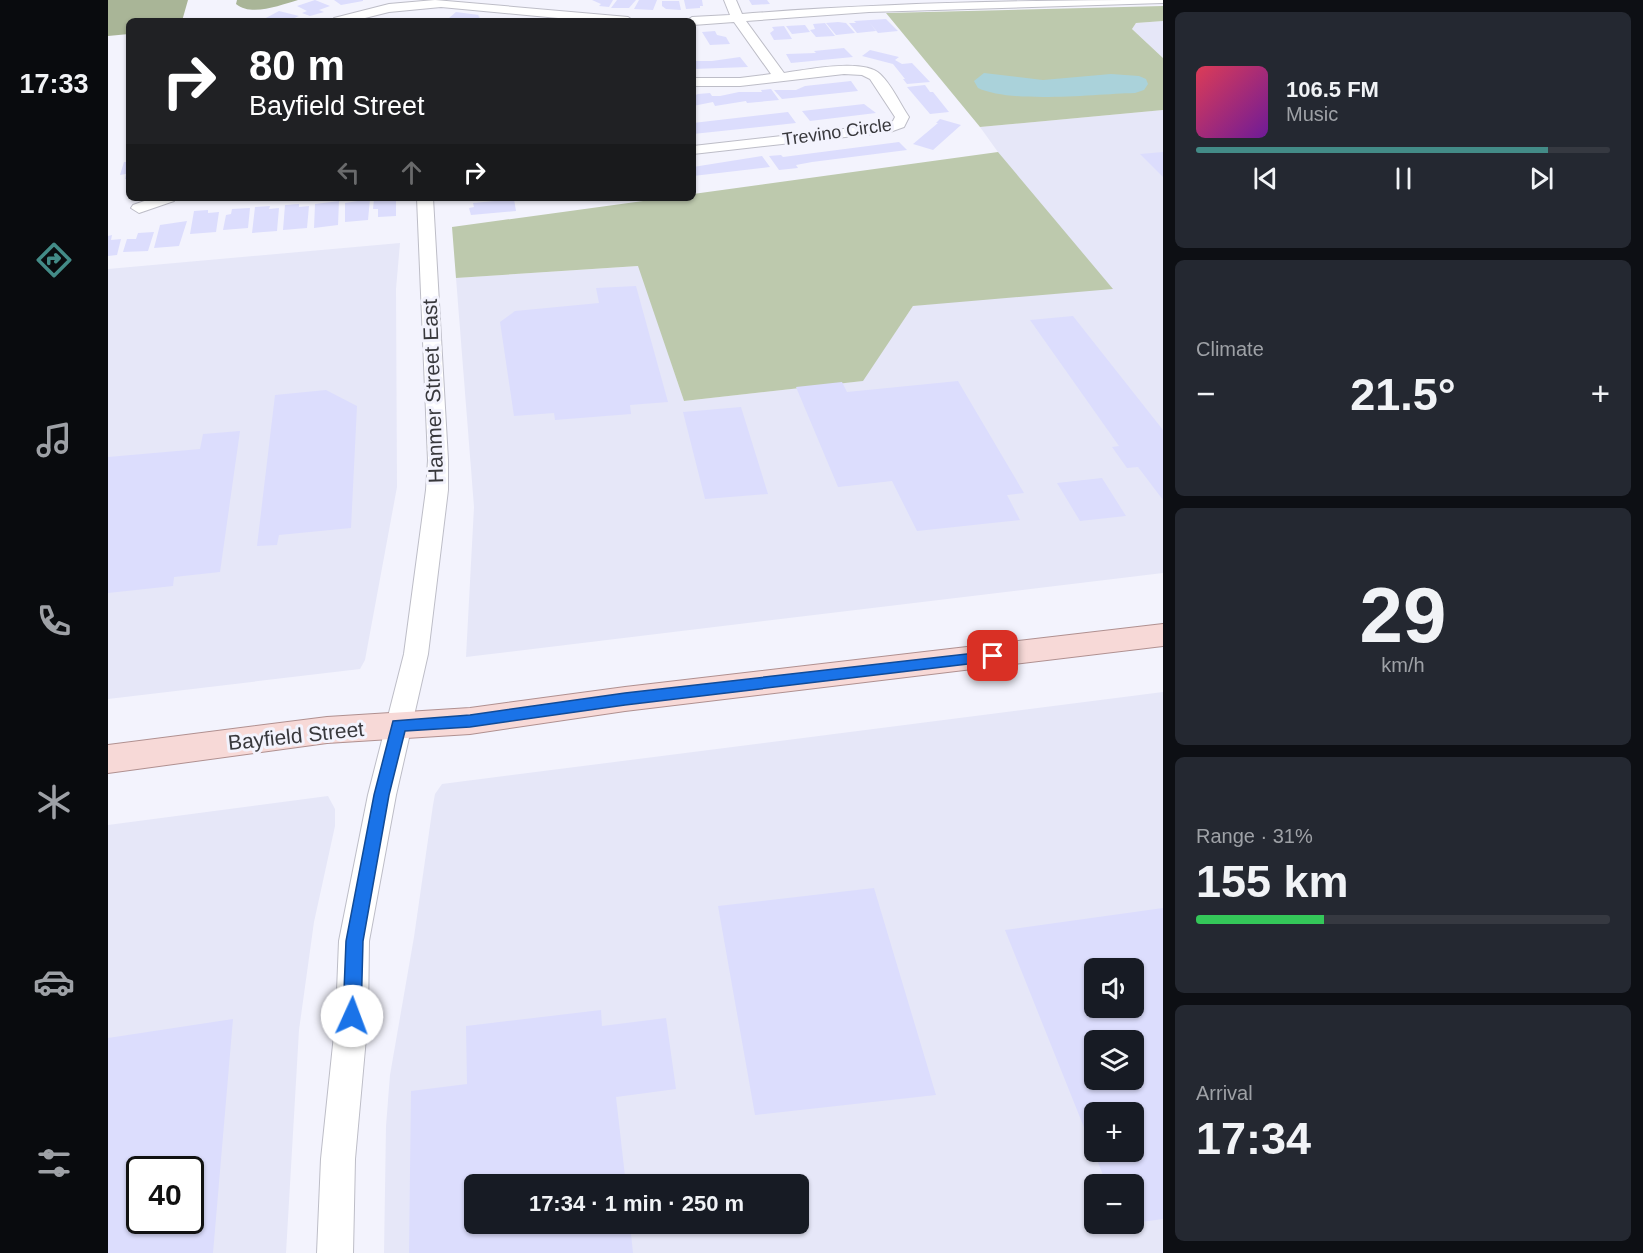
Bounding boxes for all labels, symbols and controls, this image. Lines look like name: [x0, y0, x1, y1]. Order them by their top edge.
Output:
icon: right: [150, 42, 228, 120]
text: 80 m: [249, 42, 345, 89]
text: 17:33: [19, 69, 89, 99]
text: 106.5 FM: [1286, 77, 1379, 102]
text: Bayfield Street: [249, 91, 425, 121]
text: Music: [1286, 103, 1338, 125]
street label: Trevino Circle: [781, 114, 893, 150]
icon: left: [332, 156, 365, 189]
icon: ahead: [395, 156, 428, 189]
icon: right: [458, 156, 491, 189]
icon: previous: [1249, 162, 1282, 195]
icon: pause: [1387, 162, 1420, 195]
icon: next: [1525, 162, 1558, 195]
icon: directions: [33, 239, 75, 281]
street label: Hanmer Street East: [418, 298, 447, 484]
text: Climate: [1196, 338, 1264, 360]
text: 21.5°: [1350, 369, 1456, 420]
text: −: [1196, 375, 1215, 412]
text: +: [1591, 375, 1610, 412]
icon: music: [33, 419, 75, 461]
text: 29: [1360, 571, 1446, 659]
icon: phone: [33, 600, 75, 642]
pin: [967, 630, 1018, 681]
icon: arrive: [976, 639, 1009, 672]
text: km/h: [1381, 654, 1425, 676]
street label: Bayfield Street: [227, 717, 365, 754]
icon: climate: [33, 781, 75, 823]
text: Range · 31%: [1196, 825, 1313, 847]
text: 155 km: [1196, 856, 1349, 907]
map controls: [1084, 958, 1144, 1234]
button: sound: [1084, 958, 1144, 1018]
icon: car: [33, 961, 75, 1003]
position arrow: [320, 984, 384, 1048]
button: layers: [1084, 1030, 1144, 1090]
text: Arrival: [1196, 1082, 1253, 1104]
button: +: [1084, 1102, 1144, 1162]
text: 17:34: [1196, 1113, 1311, 1164]
icon: filters: [33, 1142, 75, 1184]
speed limit sign: 40: [126, 1156, 204, 1234]
button: −: [1084, 1174, 1144, 1234]
text: 17:34 · 1 min · 250 m: [529, 1191, 744, 1216]

